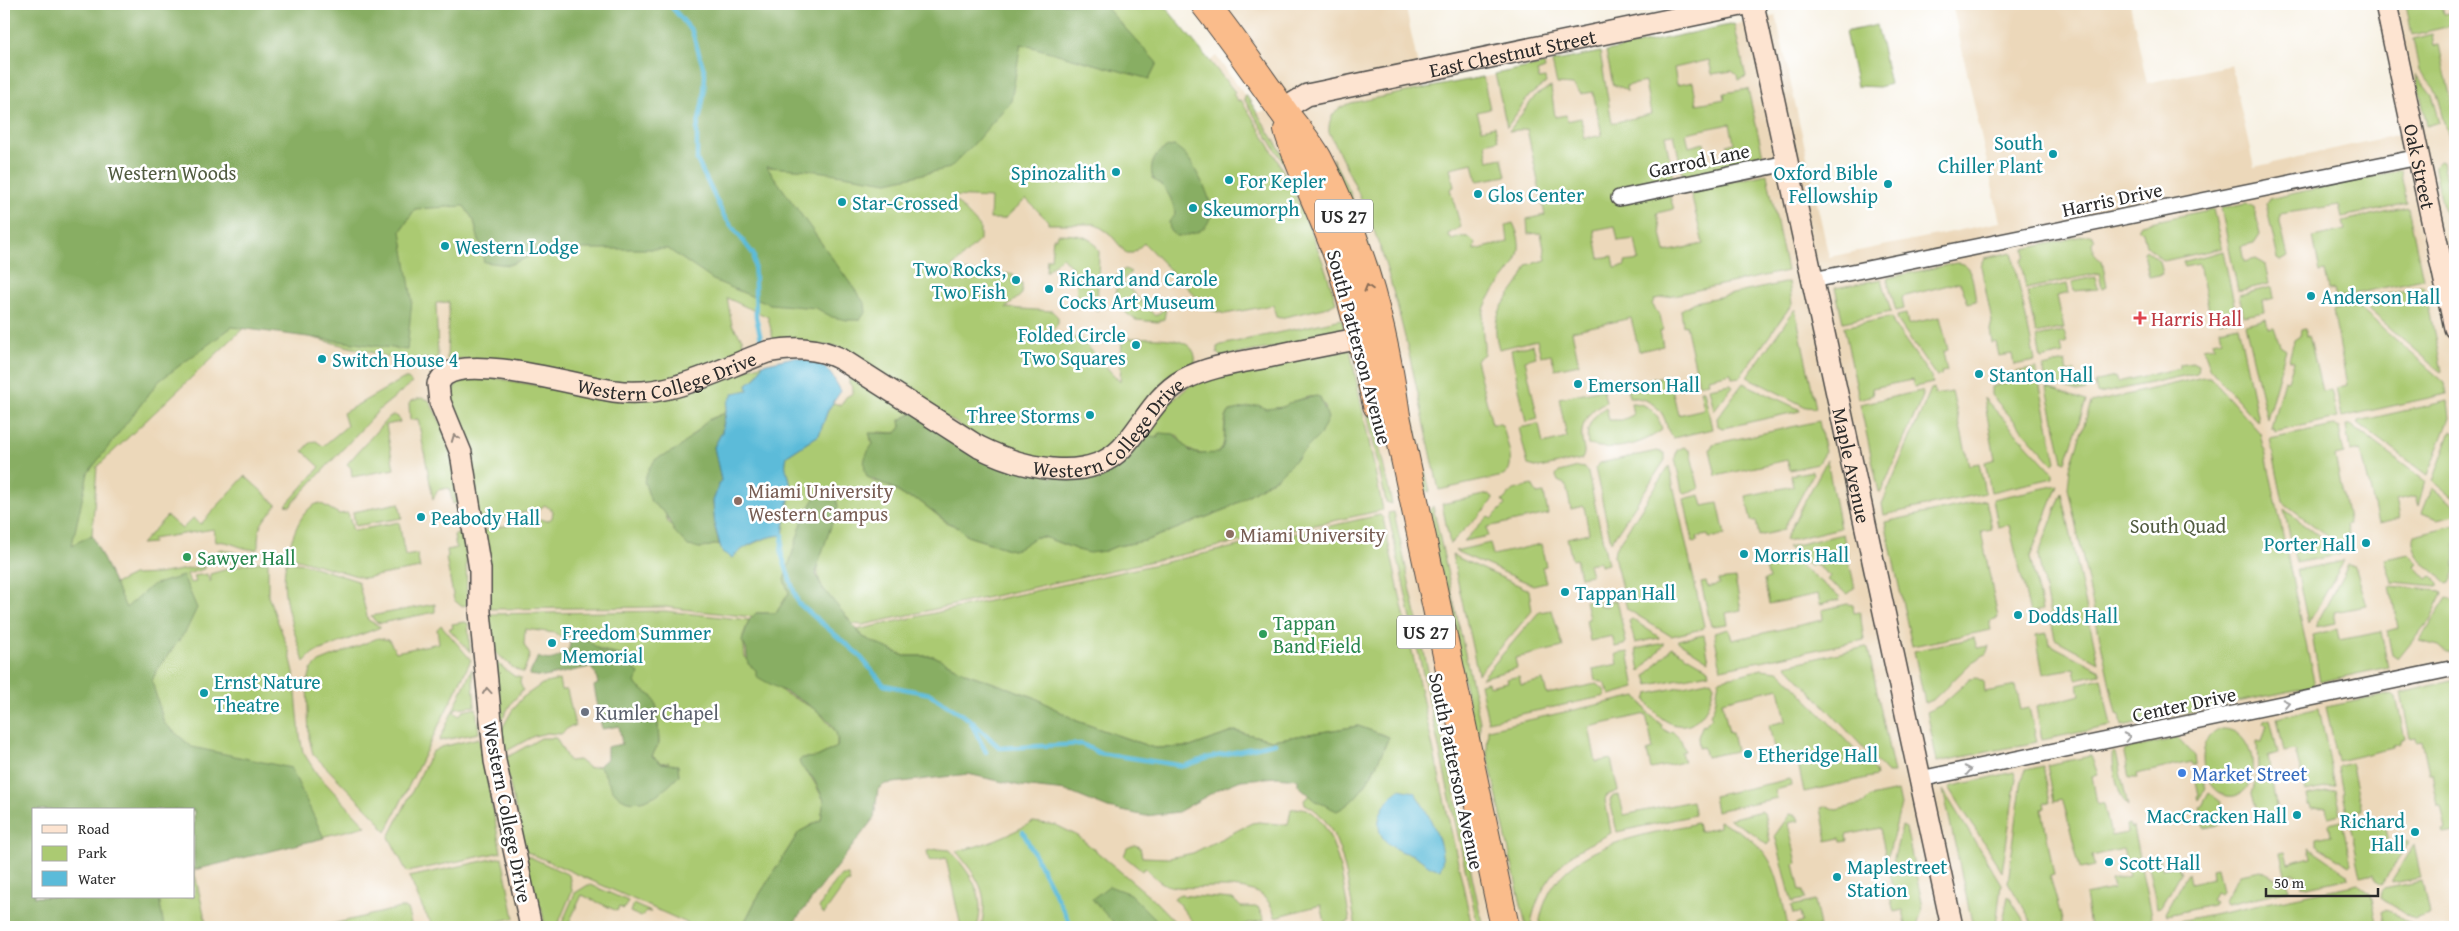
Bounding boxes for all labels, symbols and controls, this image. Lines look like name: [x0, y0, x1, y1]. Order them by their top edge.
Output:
street label: East Chestnut Street: [1426, 21, 1598, 84]
street label: Oak Street: [2397, 121, 2444, 212]
place label: South Chiller Plant: [1938, 128, 2043, 180]
street label: Garrod Lane: [1646, 135, 1752, 185]
marker: South Chiller Plant: [2047, 148, 2059, 160]
park label: Western Woods: [107, 158, 237, 187]
place label: Spinozalith: [1011, 158, 1106, 187]
place label: Oxford Bible Fellowship: [1774, 158, 1878, 210]
marker: Spinozalith: [1110, 166, 1122, 178]
place label: For Kepler: [1239, 166, 1326, 195]
marker: For Kepler: [1223, 174, 1235, 186]
street label: Harris Drive: [2059, 174, 2165, 224]
marker: Oxford Bible Fellowship: [1882, 178, 1894, 190]
place label: Glos Center: [1488, 180, 1584, 209]
place label: Star-Crossed: [852, 188, 959, 217]
marker: Glos Center: [1472, 188, 1484, 200]
place label: Skeumorph: [1203, 194, 1300, 223]
marker: Star-Crossed: [836, 196, 848, 208]
road number: US 27: [1315, 200, 1373, 232]
marker: Skeumorph: [1187, 202, 1199, 214]
place label: Western Lodge: [455, 232, 579, 261]
marker: Western Lodge: [439, 240, 451, 252]
street label: South Patterson Avenue: [1320, 246, 1400, 448]
place label: Two Rocks, Two Fish: [913, 254, 1006, 306]
place label: Richard and Carole Cocks Art Museum: [1059, 264, 1218, 316]
marker: Two Rocks, Two Fish: [1010, 274, 1022, 286]
place label: Anderson Hall: [2321, 282, 2441, 311]
marker: Richard and Carole Cocks Art Museum: [1043, 283, 1055, 295]
one-way arrow: [1363, 283, 1374, 292]
marker: Anderson Hall: [2305, 290, 2317, 302]
place label: Harris Hall: [2151, 304, 2243, 333]
marker: Harris Hall: [2133, 311, 2147, 325]
place label: Folded Circle Two Squares: [1018, 320, 1126, 372]
marker: Folded Circle Two Squares: [1130, 339, 1142, 351]
street label: Western College Drive: [575, 343, 760, 407]
place label: Switch House 4: [332, 345, 459, 374]
marker: Switch House 4: [316, 353, 328, 365]
place label: Stanton Hall: [1989, 360, 2094, 389]
marker: Stanton Hall: [1973, 368, 1985, 380]
street label: Western College Drive: [1031, 369, 1189, 484]
place label: Emerson Hall: [1588, 370, 1700, 399]
marker: Emerson Hall: [1572, 378, 1584, 390]
place label: Three Storms: [967, 401, 1080, 430]
street label: Maple Avenue: [1826, 405, 1879, 526]
marker: Three Storms: [1084, 409, 1096, 421]
one-way arrow: [451, 434, 461, 443]
place label: Miami University Western Campus: [748, 476, 894, 528]
marker: Miami University Western Campus: [732, 495, 744, 507]
place label: Peabody Hall: [431, 503, 541, 532]
marker: Peabody Hall: [415, 511, 427, 523]
park label: South Quad: [2130, 511, 2227, 540]
place label: Miami University: [1240, 520, 1386, 549]
marker: Miami University: [1224, 528, 1236, 540]
place label: Porter Hall: [2264, 529, 2356, 558]
marker: Porter Hall: [2360, 537, 2372, 549]
place label: Morris Hall: [1754, 540, 1849, 569]
place label: Sawyer Hall: [197, 543, 296, 572]
marker: Morris Hall: [1738, 548, 1750, 560]
marker: Sawyer Hall: [181, 551, 193, 563]
place label: Tappan Hall: [1575, 578, 1676, 607]
marker: Tappan Hall: [1559, 586, 1571, 598]
place label: Dodds Hall: [2028, 601, 2118, 630]
place label: Tappan Band Field: [1273, 608, 1361, 660]
marker: Dodds Hall: [2012, 609, 2024, 621]
road number: US 27: [1397, 616, 1455, 649]
place label: Freedom Summer Memorial: [562, 618, 711, 670]
marker: Tappan Band Field: [1257, 628, 1269, 640]
marker: Freedom Summer Memorial: [546, 637, 558, 649]
place label: Ernst Nature Theatre: [214, 667, 321, 719]
street label: South Patterson Avenue: [1422, 670, 1492, 872]
street label: Center Drive: [2129, 679, 2239, 729]
marker: Ernst Nature Theatre: [198, 687, 210, 699]
one-way arrow: [482, 687, 493, 695]
place label: Kumler Chapel: [595, 698, 719, 727]
one-way arrow: [2282, 698, 2290, 709]
marker: Kumler Chapel: [579, 706, 591, 718]
street label: Western College Drive: [476, 719, 540, 905]
one-way arrow: [2123, 732, 2132, 743]
place label: Etheridge Hall: [1758, 740, 1878, 769]
marker: Etheridge Hall: [1742, 748, 1754, 760]
place label: Market Street: [2192, 759, 2307, 788]
one-way arrow: [1963, 765, 1972, 775]
marker: Market Street: [2176, 767, 2188, 779]
place label: MacCracken Hall: [2147, 801, 2287, 830]
place label: Richard Hall: [2340, 806, 2405, 858]
legend: [32, 808, 195, 898]
marker: MacCracken Hall: [2291, 809, 2303, 821]
text: Road: [78, 818, 109, 839]
marker: Richard Hall: [2409, 826, 2421, 838]
text: Park: [78, 842, 107, 863]
place label: Scott Hall: [2119, 848, 2201, 877]
place label: Maplestreet Station: [1847, 852, 1947, 904]
marker: Scott Hall: [2103, 856, 2115, 868]
scale bar: [2266, 866, 2379, 898]
text: Water: [78, 868, 116, 889]
marker: Maplestreet Station: [1831, 871, 1843, 883]
text: 50 m: [2274, 872, 2305, 893]

